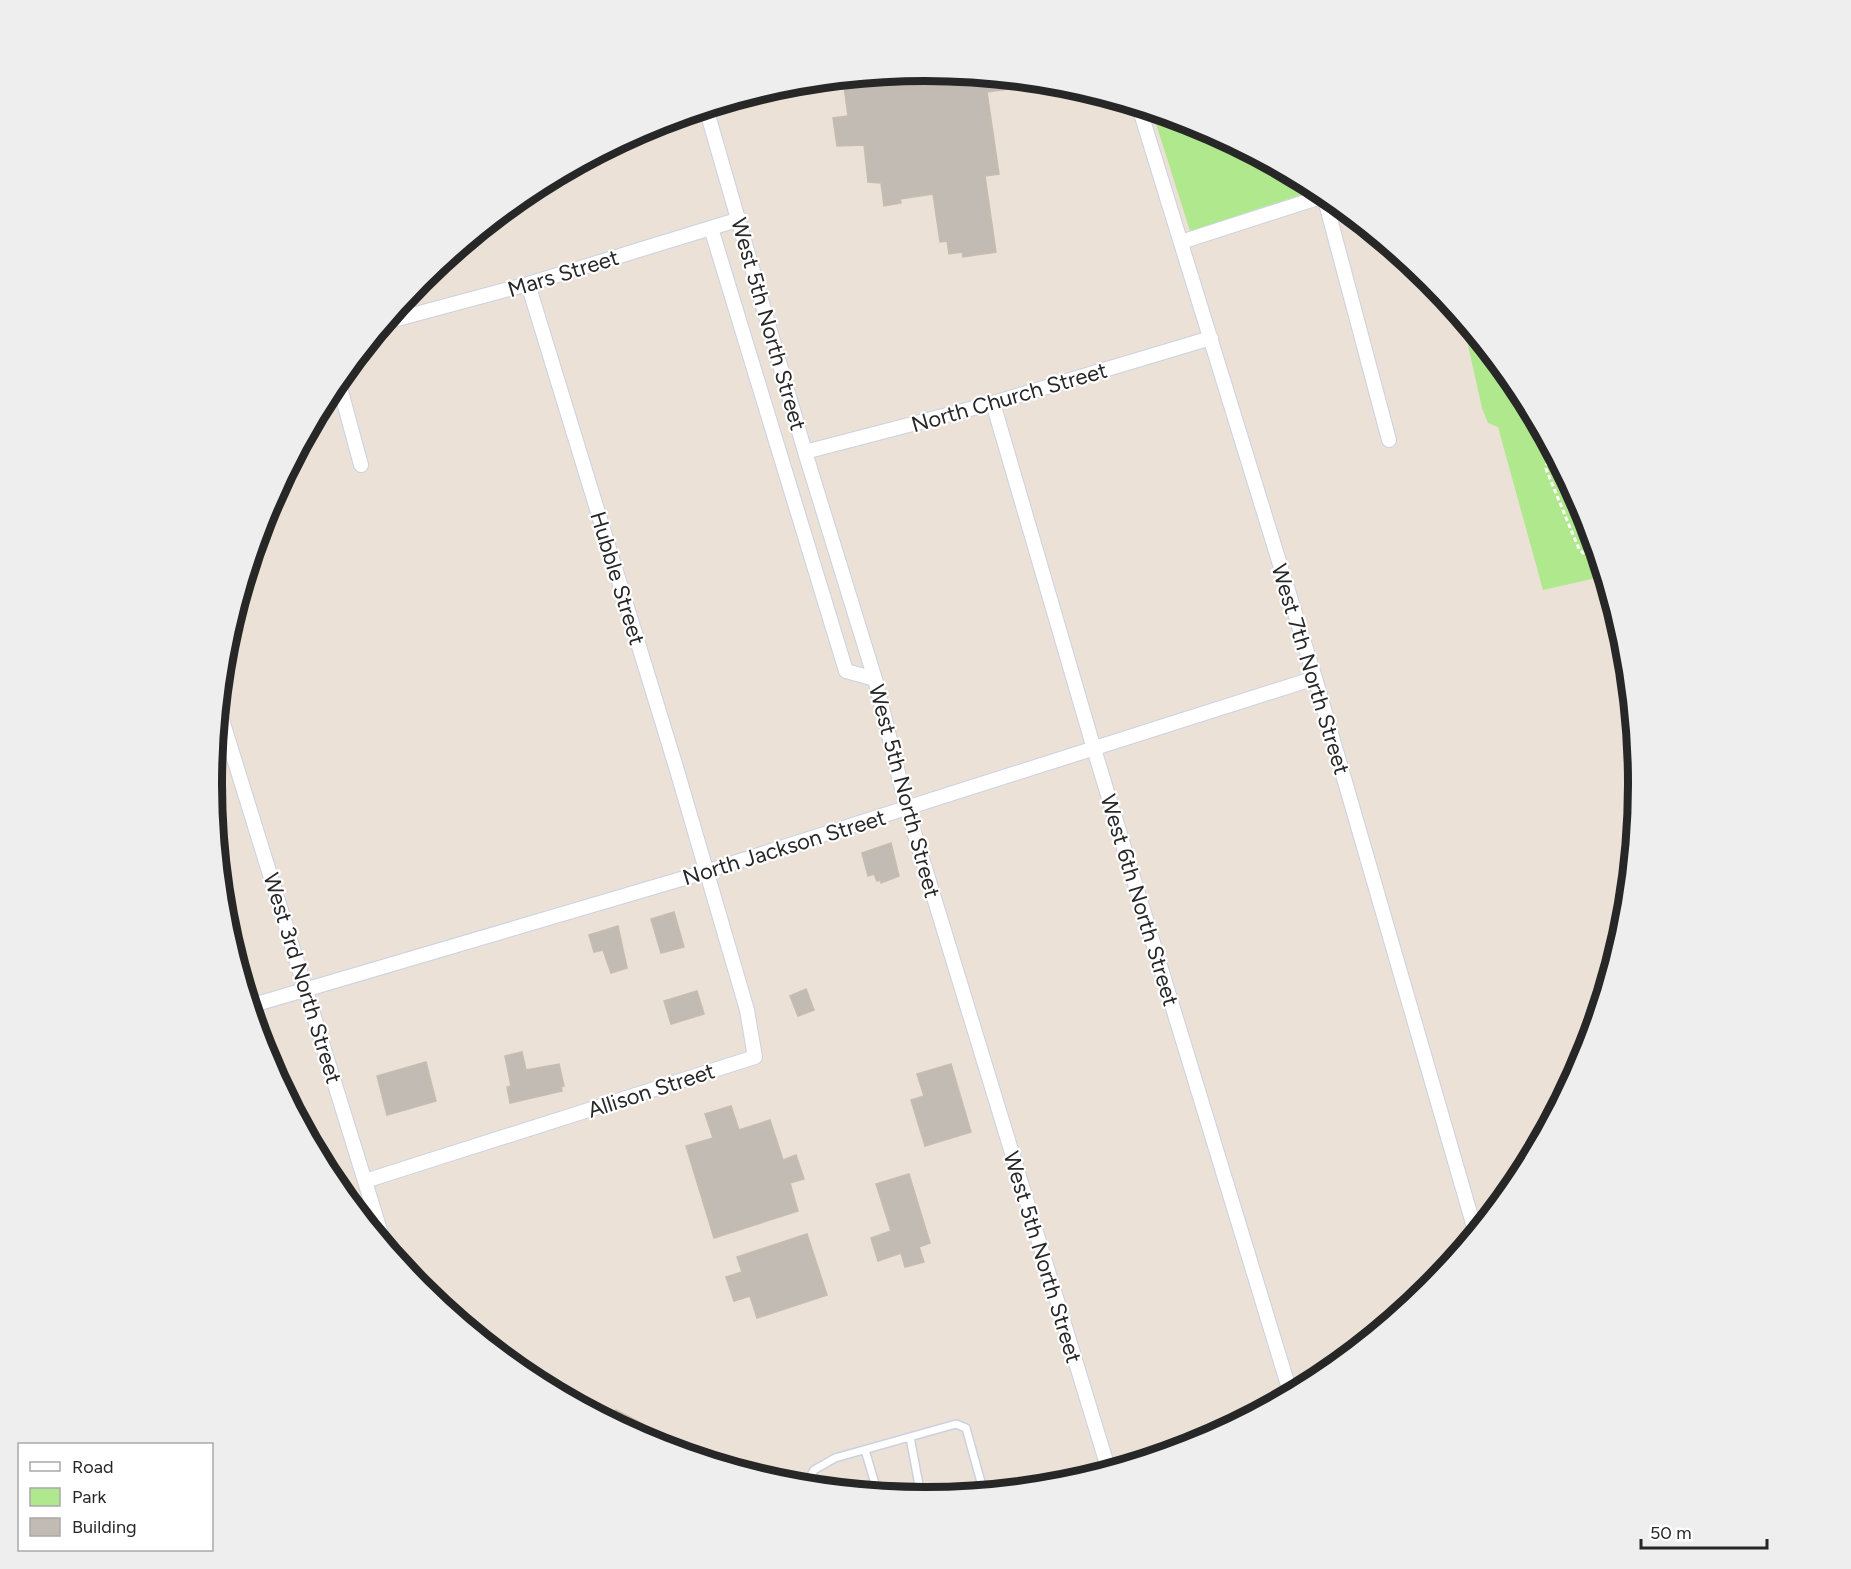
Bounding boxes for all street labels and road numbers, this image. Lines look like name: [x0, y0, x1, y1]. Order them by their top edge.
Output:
street label: West 5th North Street: [725, 215, 812, 433]
street label: Mars Street: [504, 244, 622, 303]
street label: North Church Street: [908, 357, 1110, 438]
street label: Hubble Street: [584, 508, 651, 648]
street label: West 7th North Street: [1266, 561, 1355, 778]
street label: West 5th North Street: [863, 681, 946, 901]
street label: West 6th North Street: [1095, 791, 1185, 1009]
street label: North Jackson Street: [679, 804, 889, 891]
street label: West 3rd North Street: [258, 870, 347, 1087]
street label: Allison Street: [584, 1057, 718, 1124]
street label: West 5th North Street: [997, 1148, 1088, 1366]

